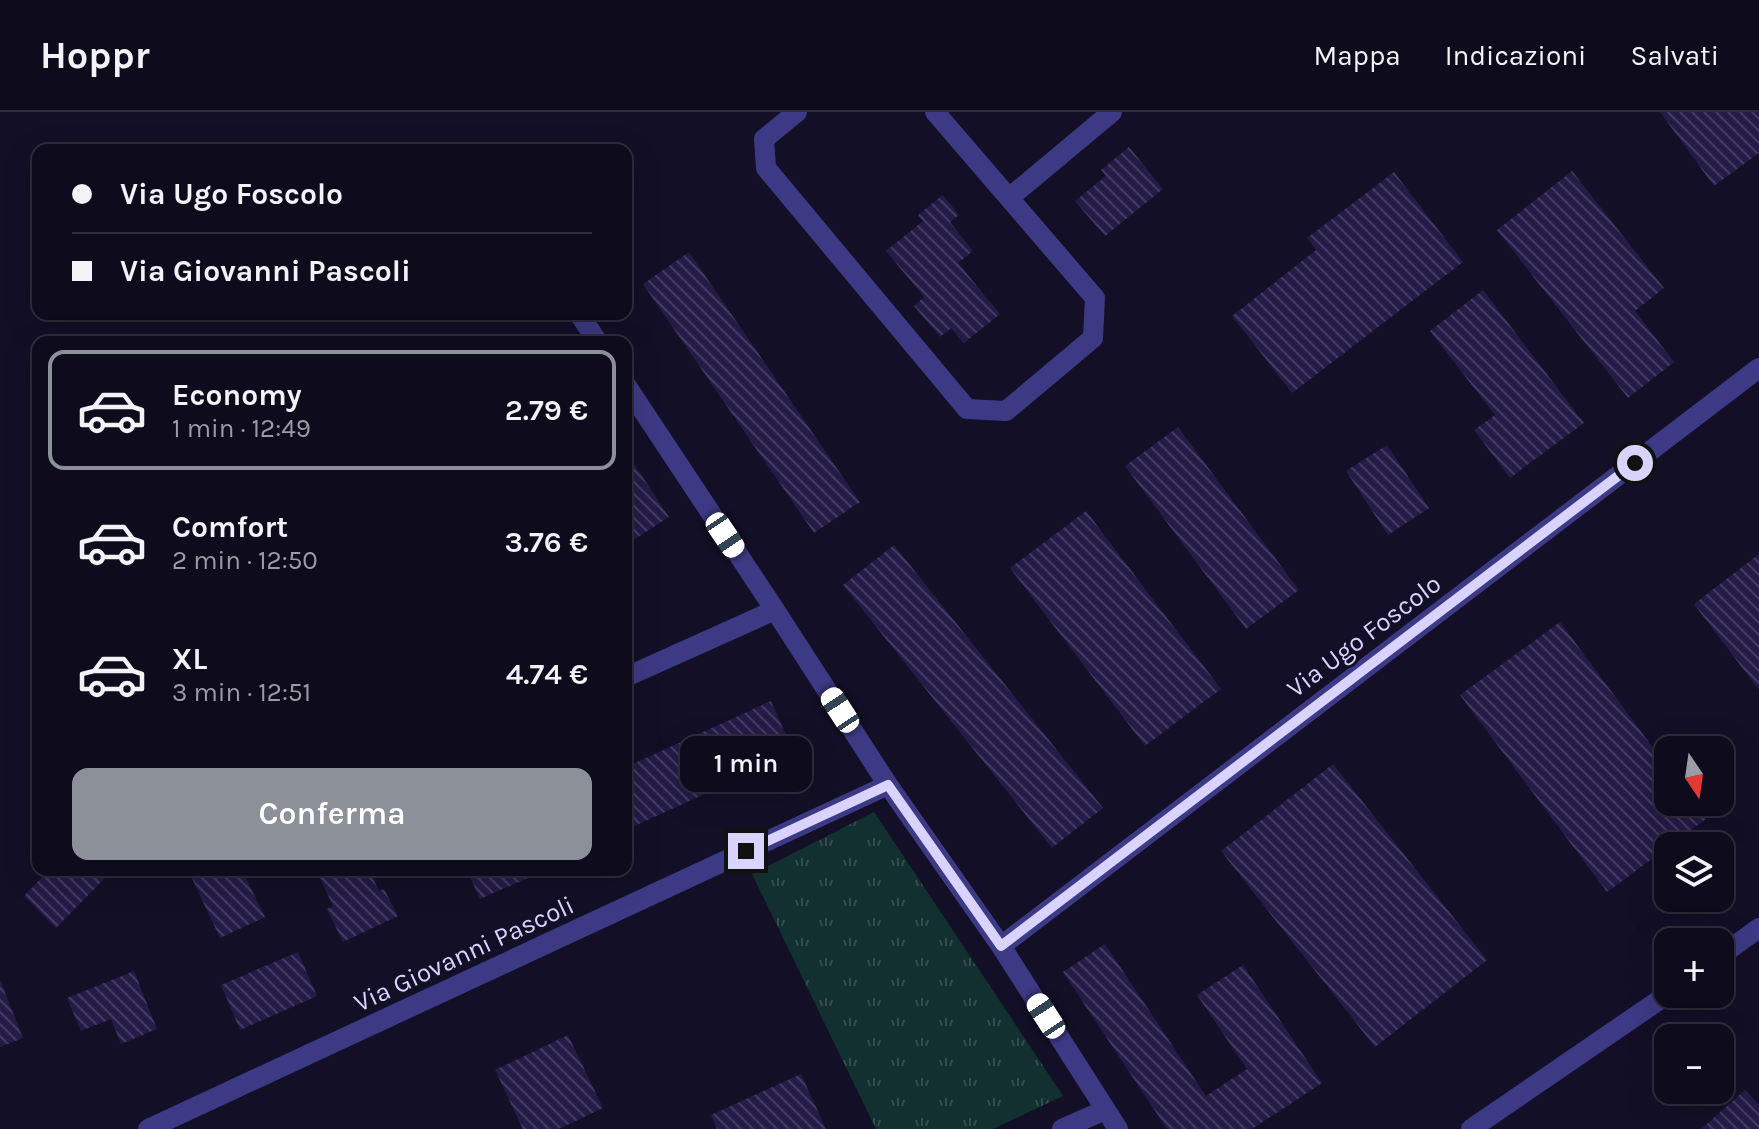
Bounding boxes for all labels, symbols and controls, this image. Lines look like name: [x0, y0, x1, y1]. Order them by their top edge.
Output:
text: Hoppr: [40, 33, 150, 78]
text: Mappa: [1313, 39, 1401, 72]
text: Indicazioni: [1445, 39, 1586, 72]
text: Salvati: [1630, 39, 1719, 72]
text: Via Ugo Foscolo: [120, 176, 343, 212]
text: Via Giovanni Pascoli: [120, 253, 411, 289]
icon: car: [76, 374, 148, 446]
text: Economy: [172, 377, 302, 413]
text: 2.79 €: [505, 392, 588, 428]
text: 1 min · 12:49: [172, 413, 311, 444]
route start: [1617, 445, 1653, 481]
icon: car: [76, 506, 148, 578]
car: [702, 508, 748, 562]
text: Comfort: [172, 509, 288, 545]
text: 3.76 €: [505, 524, 588, 560]
text: 2 min · 12:50: [172, 545, 318, 576]
street label: Via Ugo Foscolo: [1281, 568, 1447, 704]
icon: car: [76, 638, 148, 710]
text: XL: [172, 641, 207, 677]
text: 4.74 €: [506, 656, 588, 692]
text: 3 min · 12:51: [172, 677, 311, 708]
car: [817, 683, 863, 737]
callout: 1 min: [680, 735, 812, 791]
north arrow: [1654, 736, 1734, 816]
map controls: [1654, 736, 1734, 1104]
text: 1 min: [714, 748, 778, 779]
button: Conferma: [72, 768, 592, 860]
button: layers: [1654, 832, 1734, 912]
route end: [728, 833, 764, 869]
street label: Via Giovanni Pascoli: [349, 889, 579, 1019]
button: +: [1654, 928, 1734, 1008]
car: [1023, 989, 1069, 1043]
button: −: [1654, 1024, 1734, 1104]

